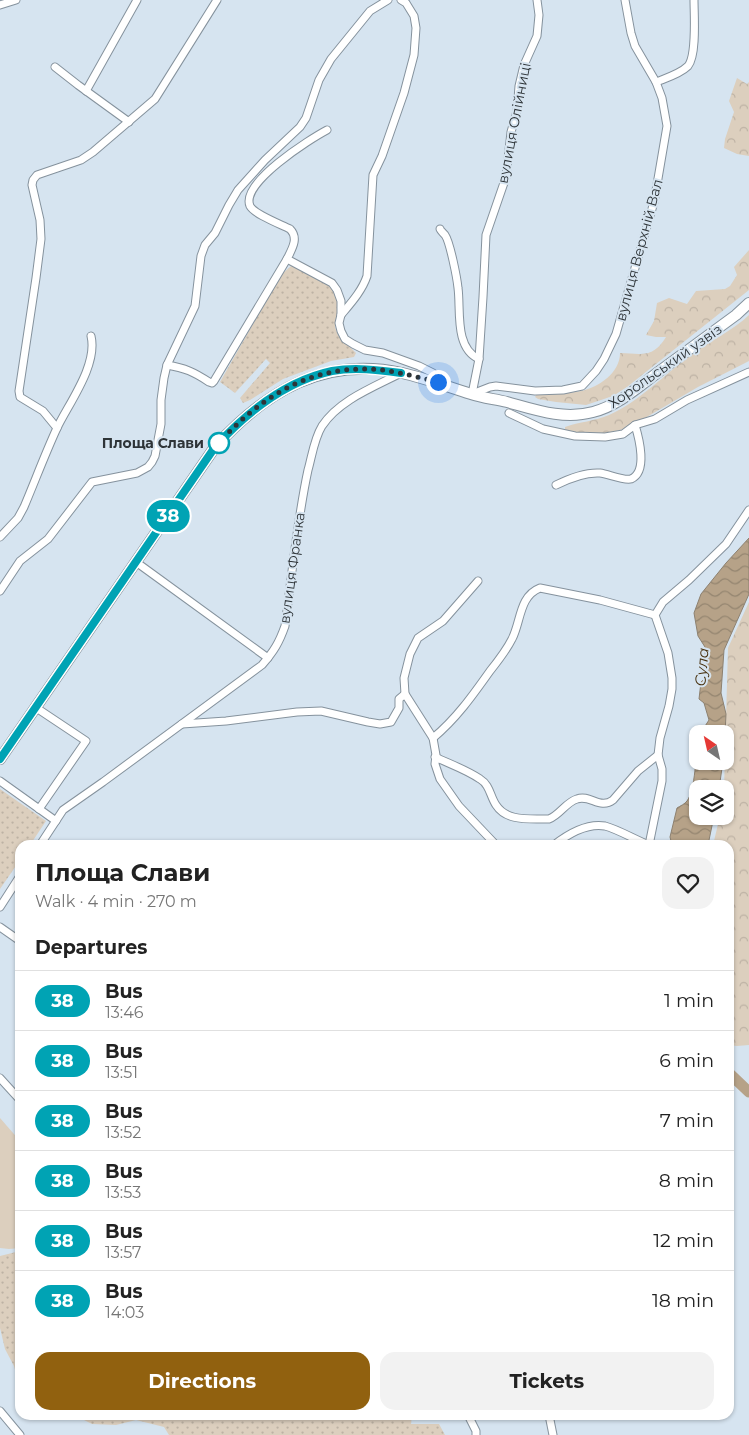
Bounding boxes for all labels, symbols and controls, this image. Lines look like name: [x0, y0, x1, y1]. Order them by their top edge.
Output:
street label: вулиця Олійниці: [493, 61, 535, 185]
street label: вулиця Верхній Вал: [611, 177, 667, 323]
street label: Хорольський узвіз: [605, 320, 725, 412]
your location: [426, 370, 451, 395]
marker: Площа Слави: [208, 432, 230, 454]
place label: Площа Слави: [102, 434, 204, 452]
line badge: 38: [146, 500, 190, 532]
text: 38: [157, 505, 179, 527]
street label: вулиця Франка: [275, 511, 309, 625]
water label: Сула: [690, 647, 713, 687]
north arrow: [689, 725, 734, 770]
map controls: [689, 725, 734, 825]
button: layers: [689, 780, 734, 825]
button: heart: [662, 857, 714, 909]
text: Площа Слави: [35, 858, 210, 887]
text: Walk · 4 min · 270 m: [35, 892, 197, 911]
text: Departures: [35, 936, 147, 959]
text: Bus: [105, 980, 143, 1003]
text: 1 min: [664, 989, 714, 1012]
text: 38: [51, 990, 74, 1012]
text: 13:46: [105, 1003, 144, 1022]
text: Bus: [105, 1040, 143, 1063]
text: 6 min: [659, 1049, 714, 1072]
text: 38: [51, 1050, 74, 1072]
text: 13:51: [105, 1063, 138, 1082]
text: Bus: [105, 1100, 143, 1123]
text: 7 min: [660, 1109, 714, 1132]
text: 38: [51, 1110, 74, 1132]
text: 13:52: [105, 1123, 141, 1142]
text: Bus: [105, 1160, 143, 1183]
text: 8 min: [659, 1169, 714, 1192]
text: 38: [51, 1170, 74, 1192]
text: 13:53: [105, 1183, 141, 1202]
text: Bus: [105, 1220, 143, 1243]
text: 12 min: [653, 1229, 714, 1252]
text: 38: [51, 1230, 74, 1252]
text: 13:57: [105, 1243, 141, 1262]
text: Bus: [105, 1280, 143, 1303]
text: 18 min: [652, 1289, 714, 1312]
text: 38: [51, 1290, 74, 1312]
text: 14:03: [105, 1303, 144, 1322]
button: Directions: [35, 1352, 370, 1410]
button: Tickets: [380, 1352, 714, 1410]

